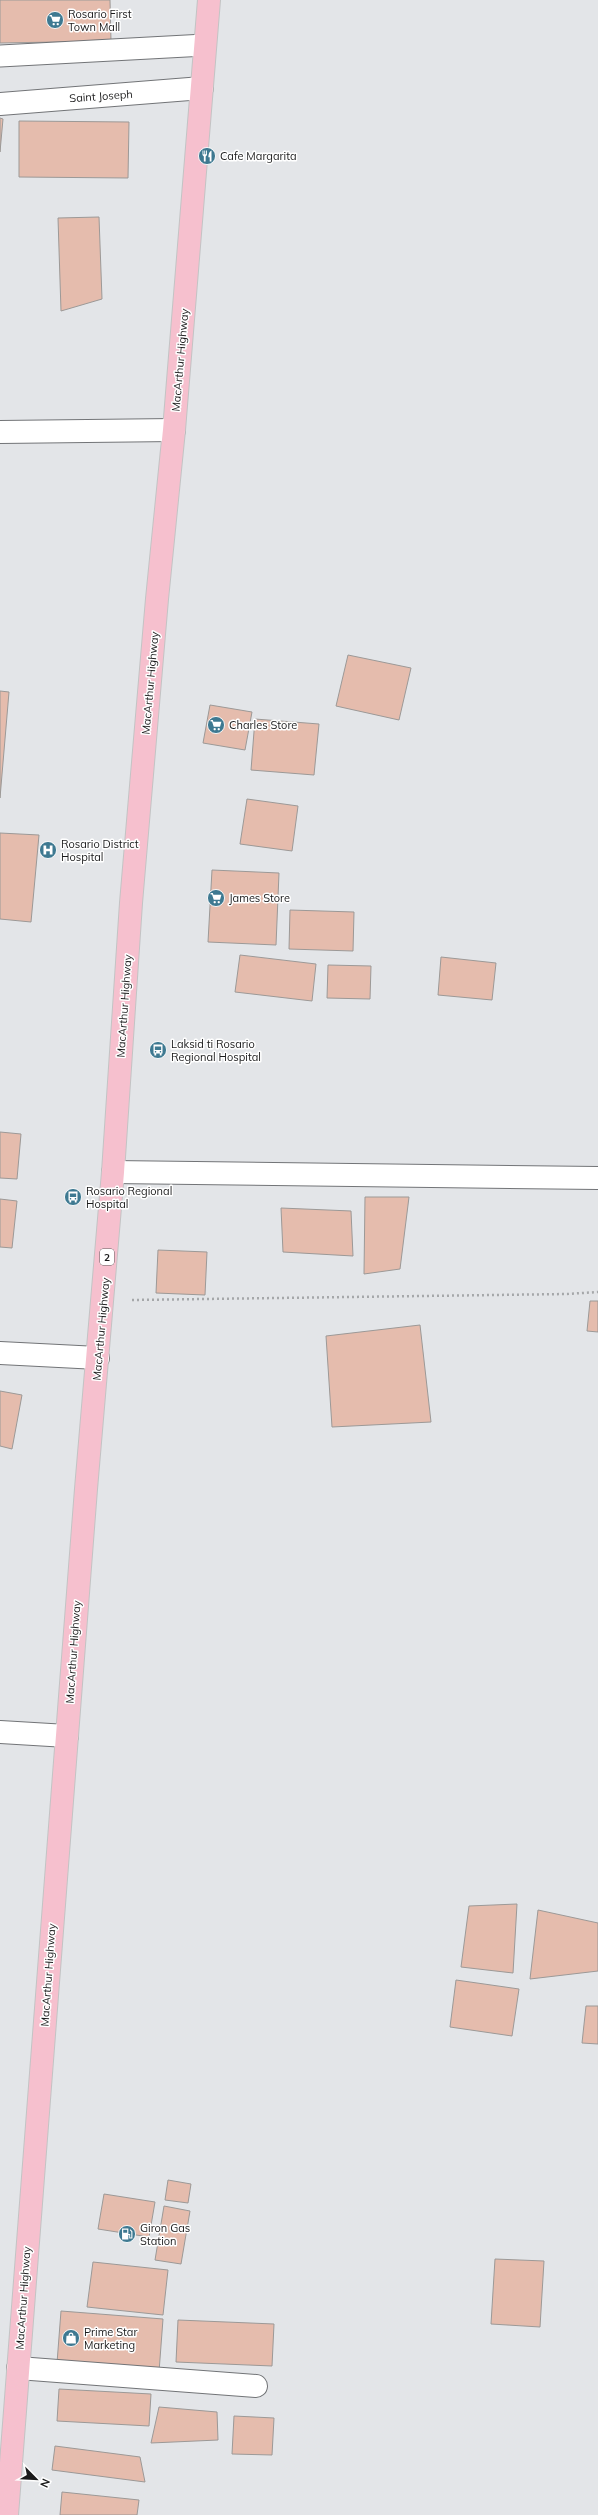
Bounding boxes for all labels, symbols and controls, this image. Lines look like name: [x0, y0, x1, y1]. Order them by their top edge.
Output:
place label: Rosario First Town Mall: [68, 7, 132, 34]
supermarket icon: Rosario First Town Mall: [45, 10, 65, 30]
street label: Saint Joseph: [69, 87, 133, 105]
restaurant icon: Cafe Margarita: [197, 146, 217, 166]
place label: Cafe Margarita: [220, 149, 297, 163]
street label: MacArthur Highway: [169, 308, 191, 412]
street label: MacArthur Highway: [139, 631, 161, 735]
supermarket icon: Charles Store: [206, 715, 226, 735]
place label: Charles Store: [229, 718, 297, 732]
place label: Rosario District Hospital: [61, 837, 139, 864]
hospital icon: Rosario District Hospital: [38, 840, 58, 860]
supermarket icon: James Store: [206, 888, 226, 908]
place label: James Store: [229, 891, 290, 905]
street label: MacArthur Highway: [113, 954, 135, 1058]
place label: Laksid ti Rosario Regional Hospital: [171, 1037, 261, 1064]
bus stop icon: Laksid ti Rosario Regional Hospital: [148, 1040, 168, 1060]
place label: Rosario Regional Hospital: [86, 1184, 172, 1211]
bus stop icon: Rosario Regional Hospital: [63, 1187, 83, 1207]
road number: 2: [100, 1249, 114, 1265]
street label: MacArthur Highway: [90, 1277, 112, 1381]
street label: MacArthur Highway: [62, 1600, 84, 1704]
street label: MacArthur Highway: [37, 1923, 59, 2027]
place label: Giron Gas Station: [140, 2221, 190, 2248]
fuel station icon: Giron Gas Station: [117, 2224, 137, 2244]
street label: MacArthur Highway: [12, 2246, 34, 2350]
place label: Prime Star Marketing: [84, 2325, 137, 2352]
shop icon: Prime Star Marketing: [61, 2328, 81, 2348]
north arrow: [16, 2459, 56, 2499]
text: N: [37, 2476, 53, 2490]

